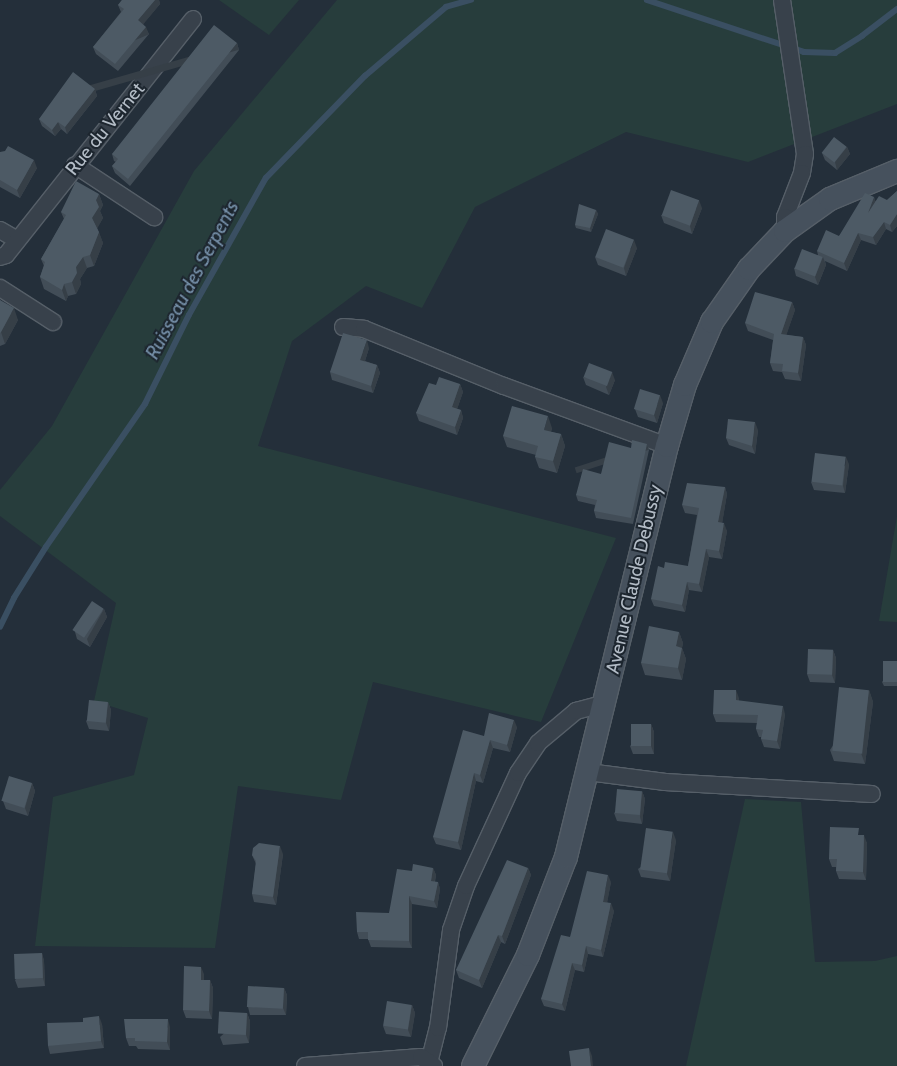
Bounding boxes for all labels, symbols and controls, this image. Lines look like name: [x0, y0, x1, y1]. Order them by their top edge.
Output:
street label: Rue du Vernet: [61, 78, 149, 180]
water label: Ruisseau des Serpents: [140, 197, 244, 363]
street label: Avenue Claude Debussy: [601, 482, 667, 676]

